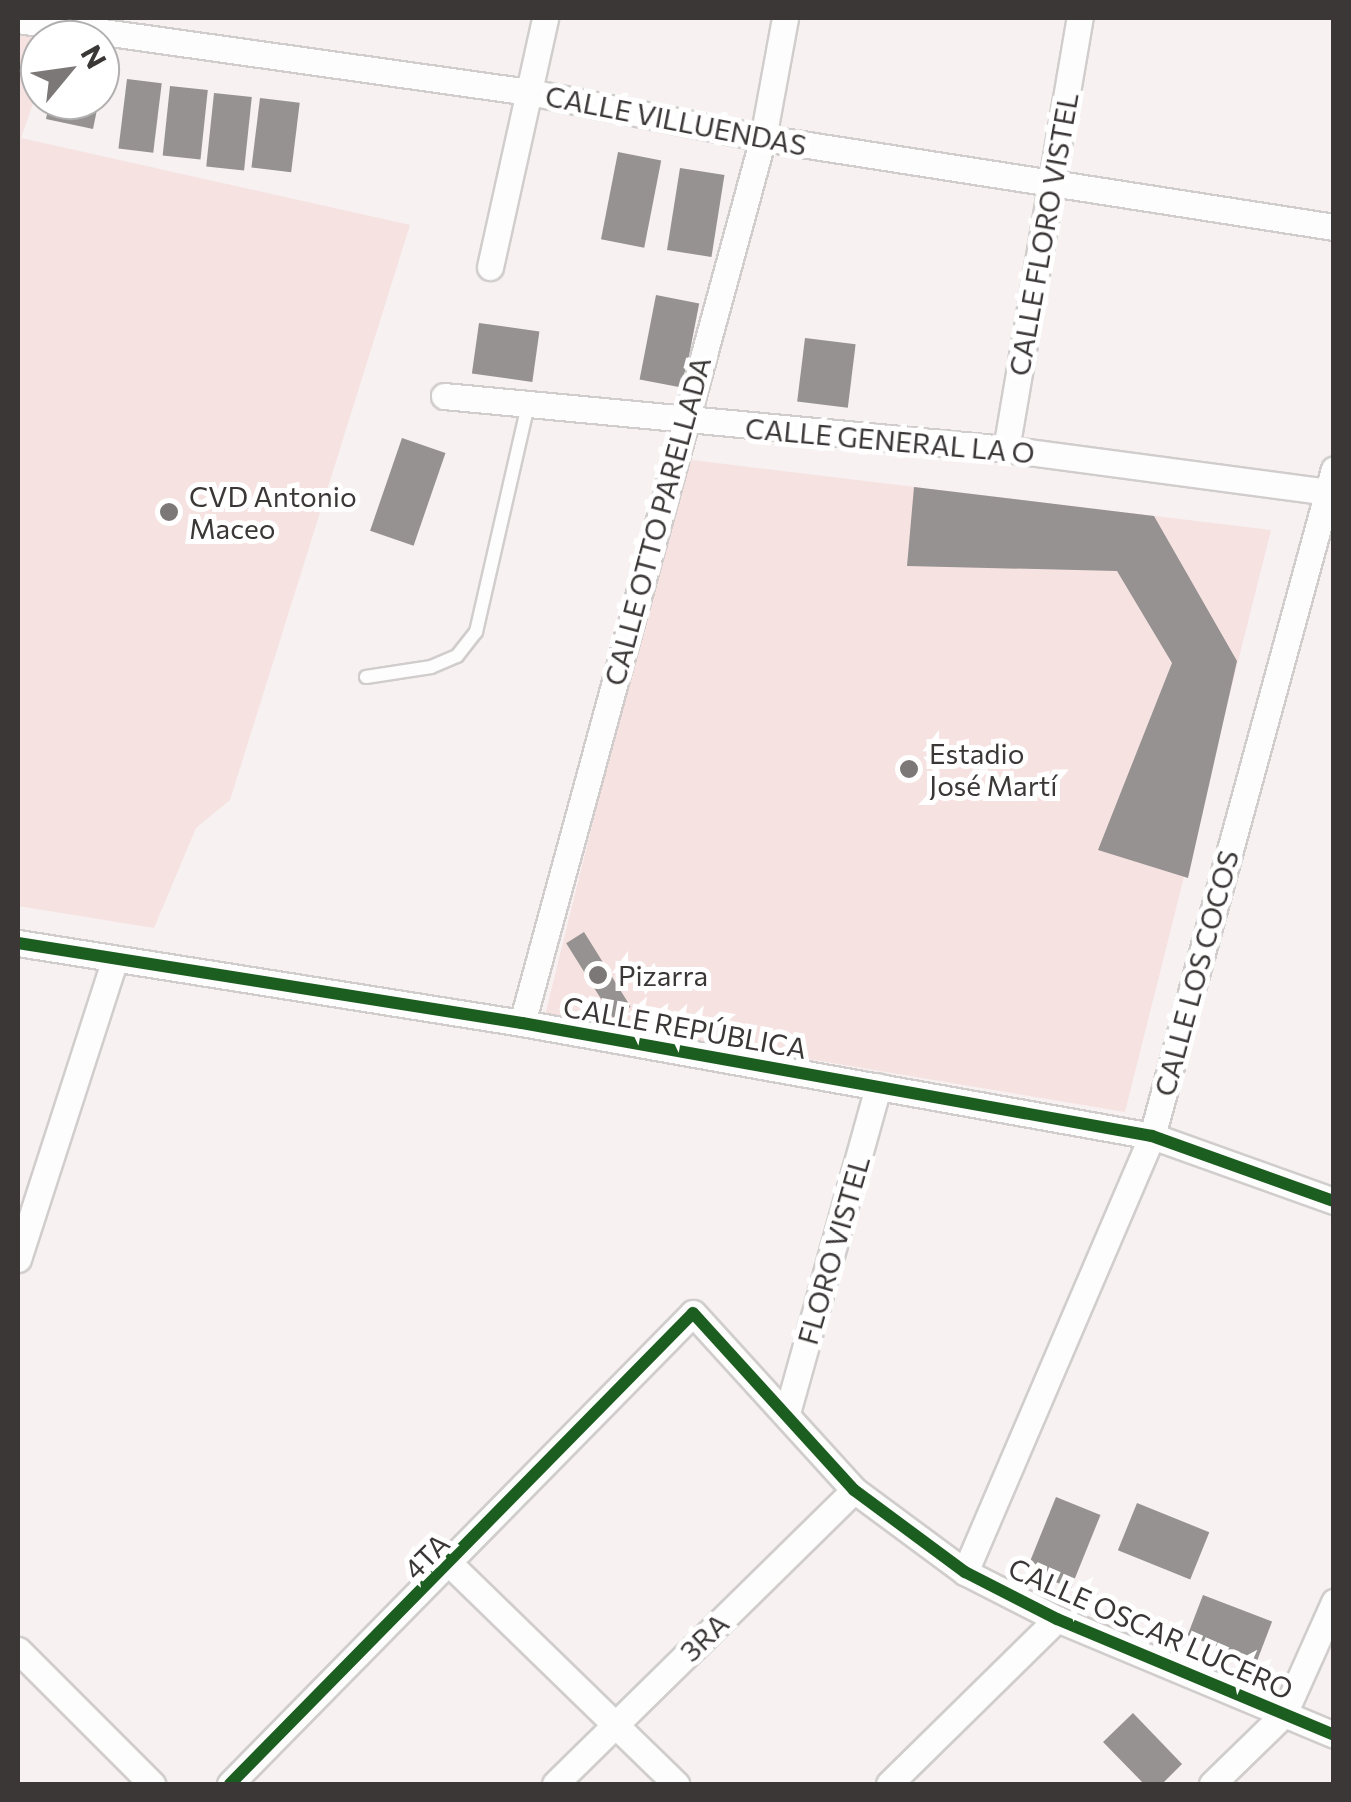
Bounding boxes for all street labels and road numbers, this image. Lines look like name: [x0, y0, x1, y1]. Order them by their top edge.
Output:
street label: CALLE VILLUENDAS: [543, 78, 809, 162]
street label: CALLE FLORO VISTEL: [1002, 90, 1084, 378]
street label: CALLE OTTO PARELLADA: [597, 353, 717, 689]
street label: CALLE GENERAL LA O: [744, 411, 1036, 469]
street label: CALLE LOS COCOS: [1147, 846, 1245, 1100]
street label: CALLE REPÚBLICA: [561, 989, 809, 1065]
street label: FLORO VISTEL: [790, 1152, 876, 1348]
street label: 4TA: [396, 1526, 456, 1586]
street label: CALLE OSCAR LUCERO: [1004, 1550, 1298, 1706]
street label: 3RA: [673, 1606, 735, 1668]

